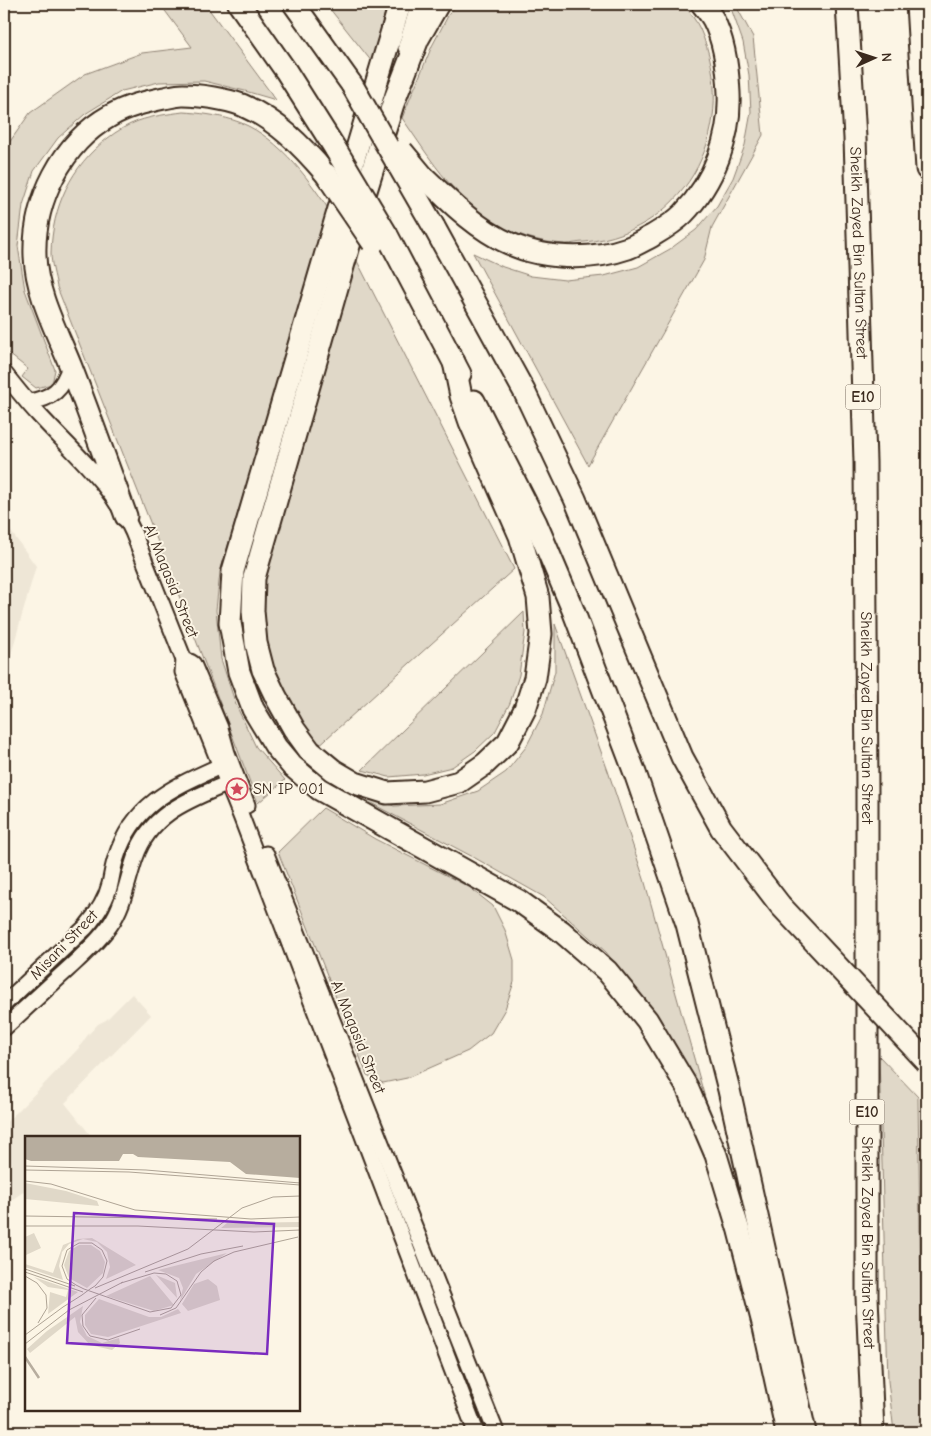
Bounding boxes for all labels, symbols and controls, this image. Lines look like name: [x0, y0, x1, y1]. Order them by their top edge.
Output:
north arrow: [848, 32, 898, 82]
text: N: [878, 52, 895, 62]
street label: Sheikh Zayed Bin Sultan Street: [846, 146, 871, 359]
road number: E10: [846, 384, 880, 410]
street label: Al Maqasid Street: [140, 522, 202, 641]
street label: Sheikh Zayed Bin Sultan Street: [857, 611, 876, 824]
place icon: SN IP 001: [225, 777, 249, 801]
place label: SN IP 001: [253, 780, 324, 798]
street label: Misani Street: [26, 906, 102, 984]
street label: Al Maqasid Street: [327, 978, 389, 1097]
road number: E10: [850, 1100, 884, 1124]
inset map: [25, 1136, 300, 1411]
street label: Sheikh Zayed Bin Sultan Street: [858, 1136, 878, 1349]

